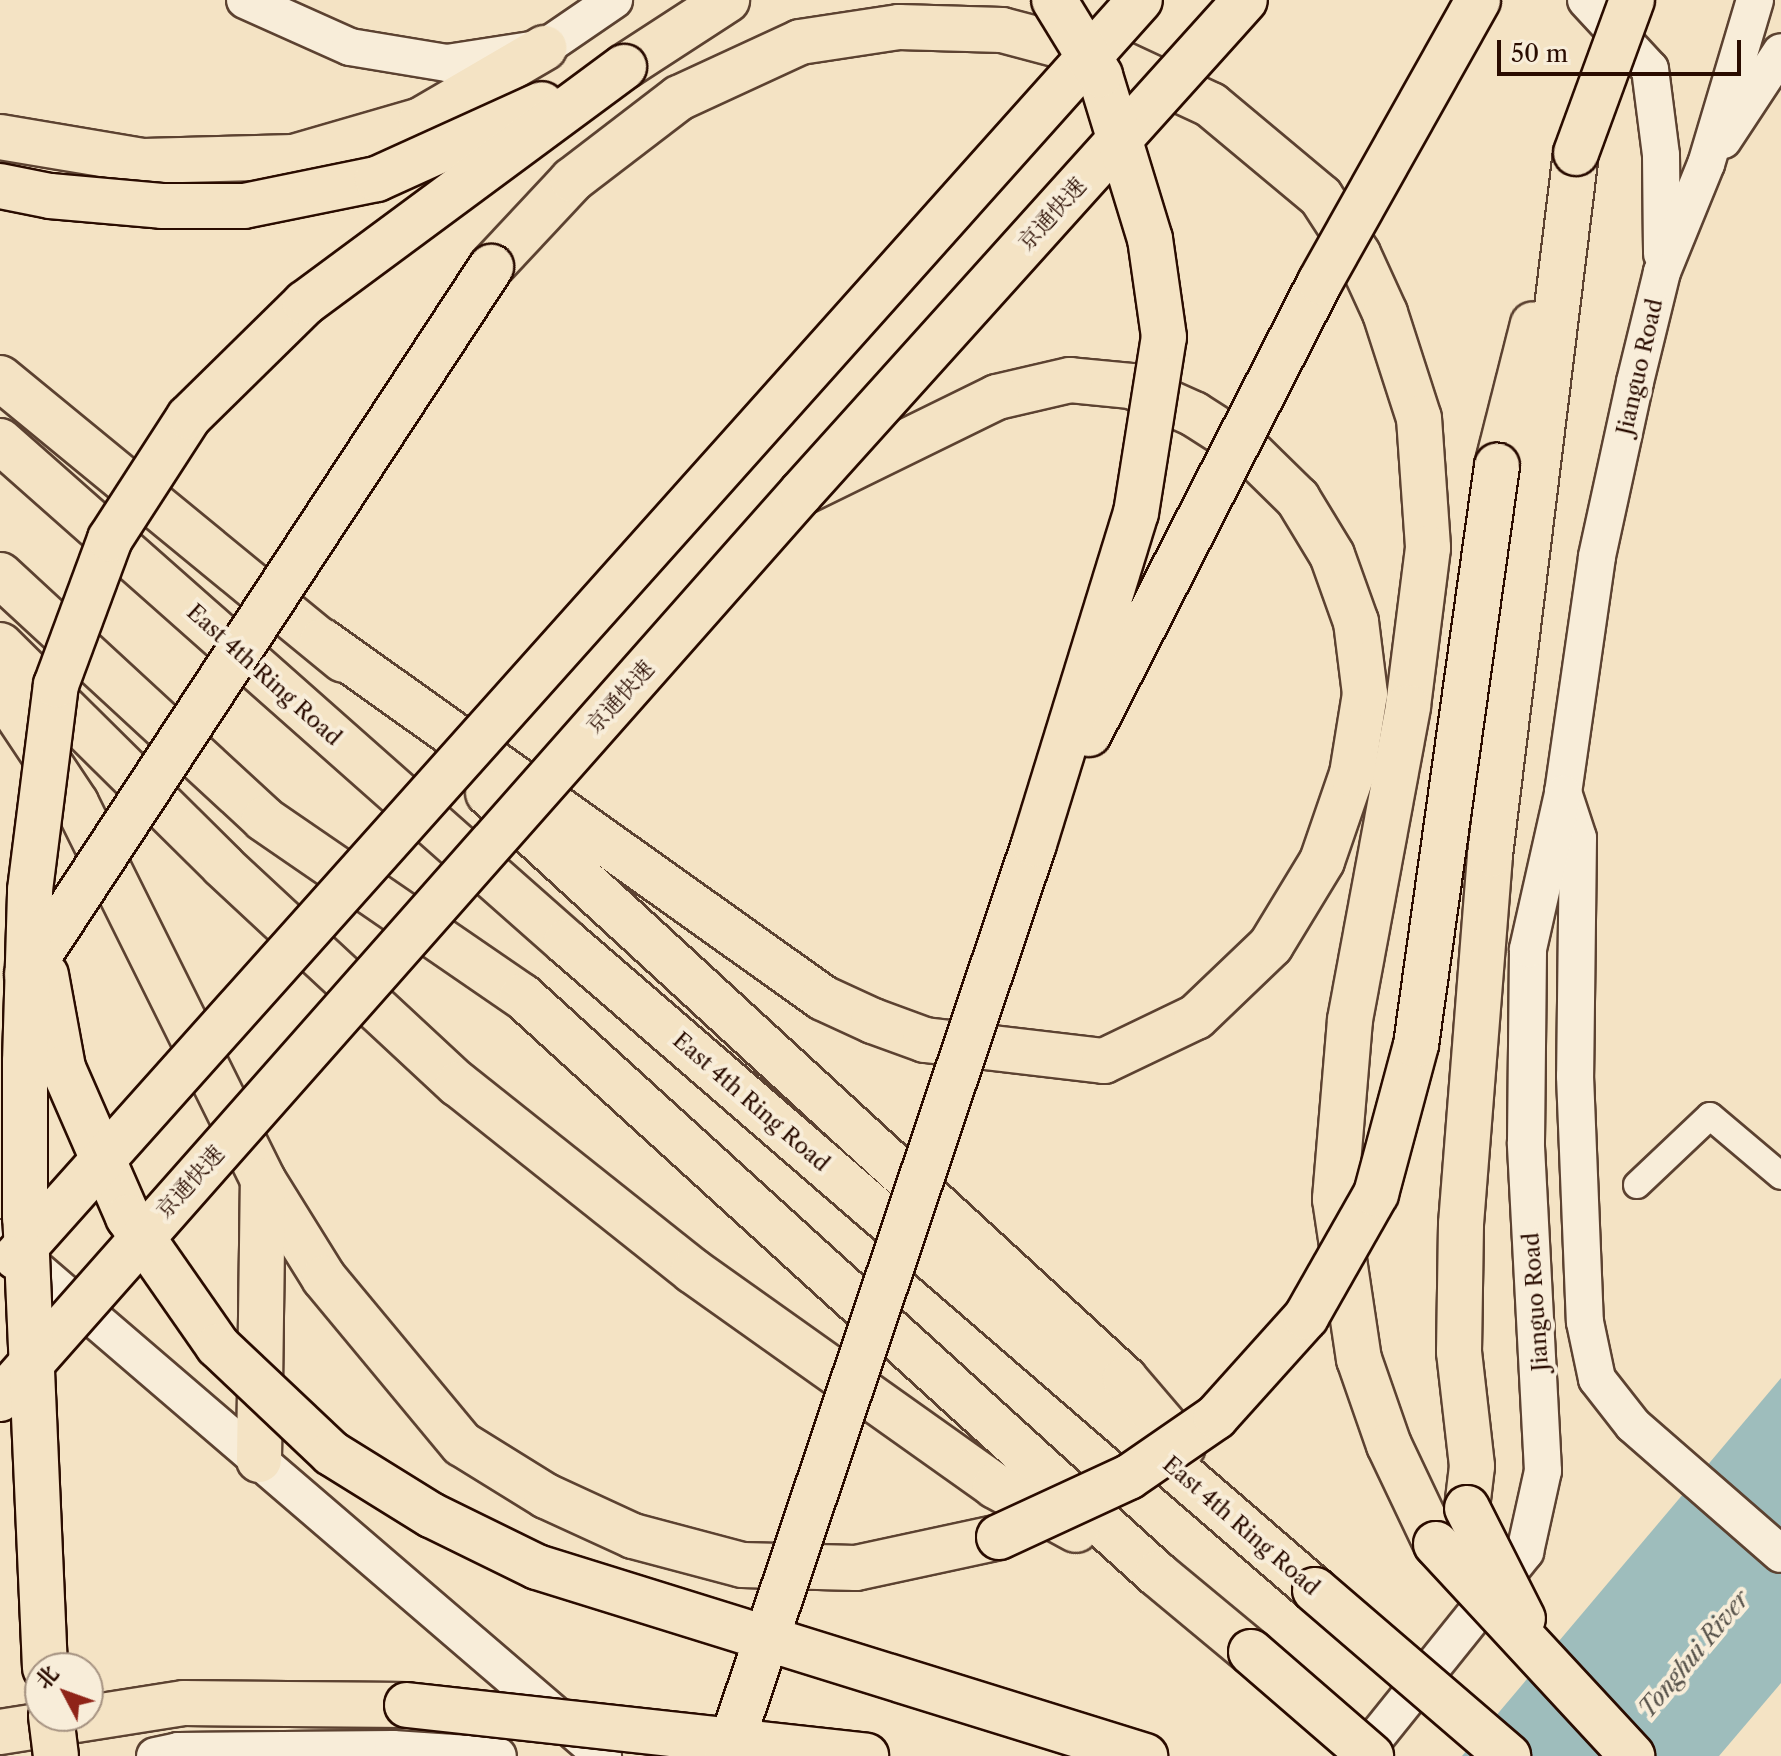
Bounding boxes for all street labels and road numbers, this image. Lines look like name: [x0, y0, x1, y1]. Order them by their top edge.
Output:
street label: 京通快速: [1013, 172, 1091, 256]
street label: Jianguo Road: [1612, 296, 1668, 438]
street label: East 4th Ring Road: [181, 599, 347, 751]
street label: 京通快速: [581, 655, 659, 739]
street label: East 4th Ring Road: [667, 1027, 835, 1177]
street label: 京通快速: [151, 1140, 229, 1224]
street label: Jianguo Road: [1518, 1232, 1554, 1372]
street label: East 4th Ring Road: [1157, 1451, 1325, 1601]

